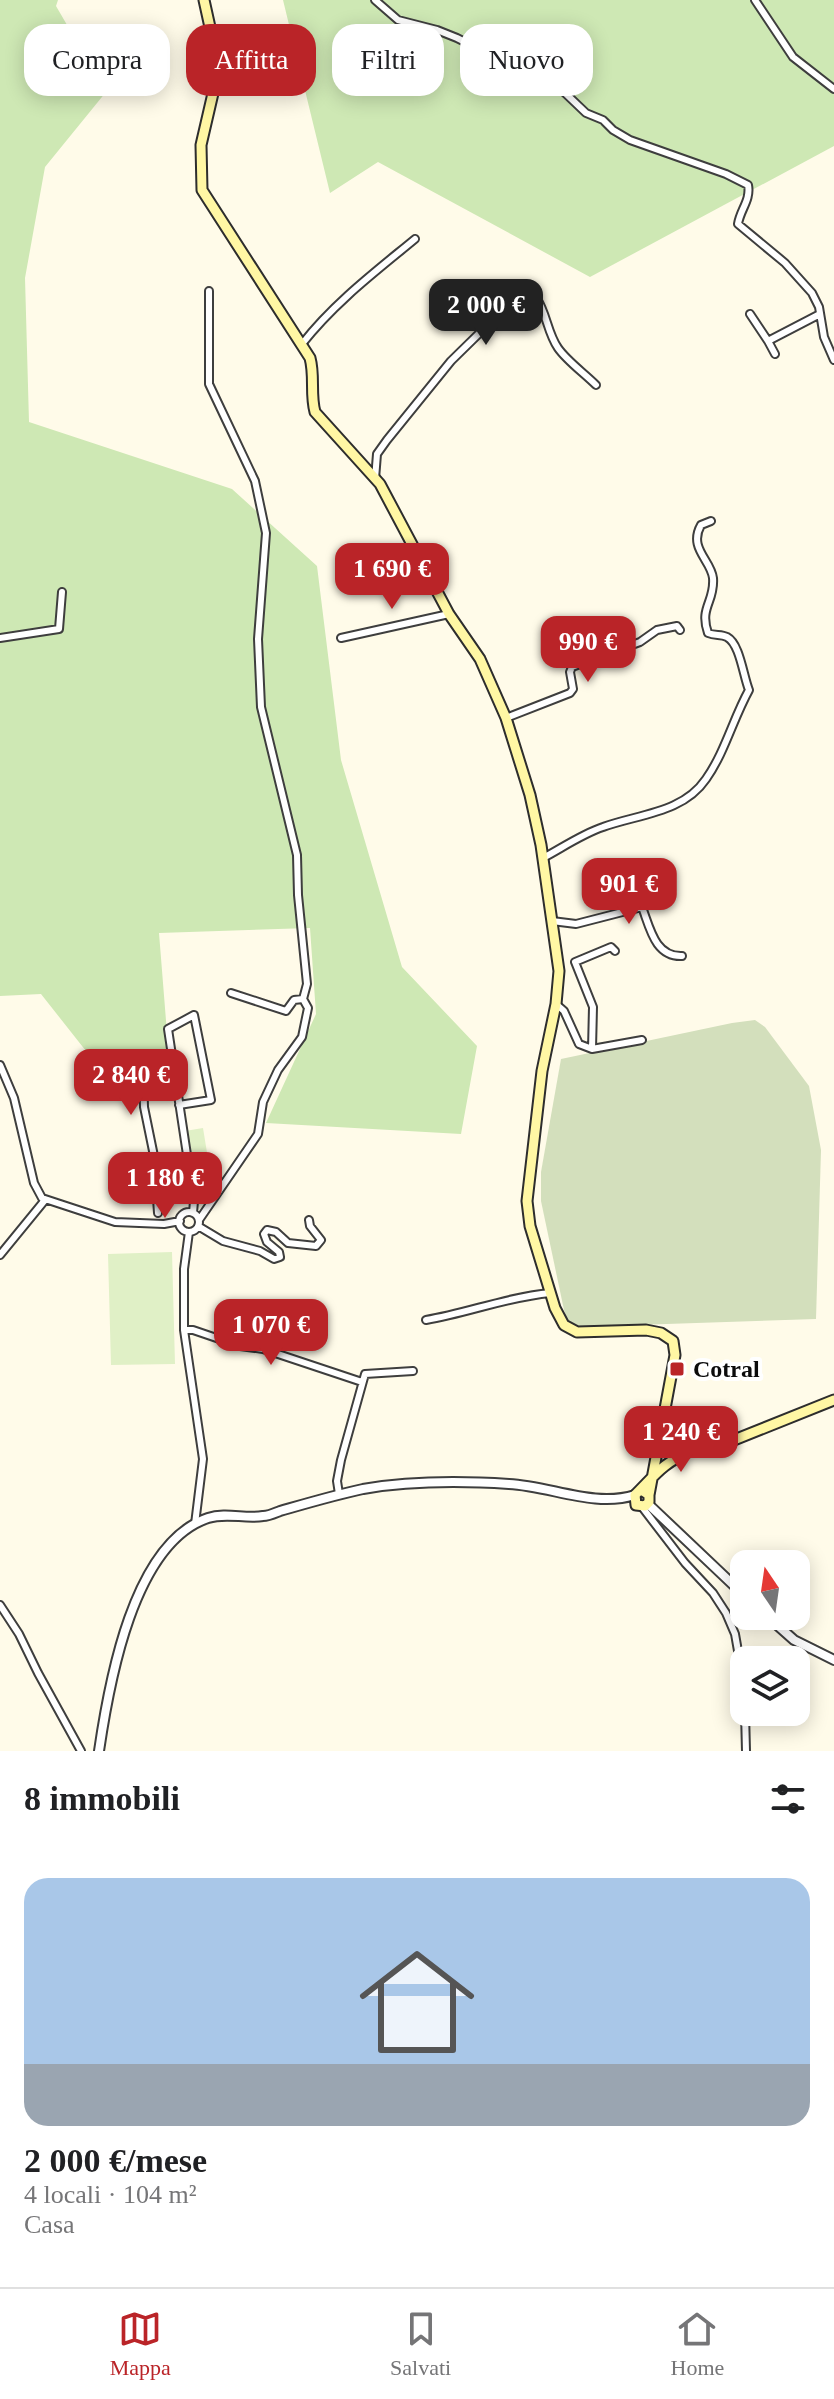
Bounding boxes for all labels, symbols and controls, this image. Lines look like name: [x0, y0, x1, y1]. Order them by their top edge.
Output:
chip: Compra: [24, 24, 170, 96]
chip: Affitta: [186, 24, 316, 96]
chip: Filtri: [332, 24, 444, 96]
chip: Nuovo: [460, 24, 593, 96]
pin: 2 000 €: [412, 279, 560, 347]
text: 2 000 €: [447, 290, 525, 319]
pin: 1 690 €: [318, 543, 466, 611]
text: 1 690 €: [353, 554, 431, 583]
pin: 990 €: [532, 616, 644, 684]
text: 990 €: [559, 627, 617, 656]
pin: 901 €: [573, 858, 685, 926]
text: 901 €: [600, 869, 658, 898]
pin: 2 840 €: [57, 1049, 205, 1117]
text: 2 840 €: [92, 1060, 170, 1089]
pin: 1 180 €: [91, 1152, 239, 1220]
text: 1 180 €: [126, 1163, 204, 1192]
pin: 1 070 €: [197, 1299, 345, 1367]
text: 1 070 €: [232, 1310, 310, 1339]
place label: Cotral: [693, 1356, 760, 1382]
marker: Cotral: [668, 1360, 686, 1378]
pin: 1 240 €: [607, 1406, 755, 1474]
text: 1 240 €: [642, 1417, 720, 1446]
north arrow: [730, 1550, 810, 1630]
map controls: [730, 1550, 810, 1726]
button: layers: [730, 1646, 810, 1726]
icon: filters: [766, 1777, 810, 1821]
text: 8 immobili: [24, 1780, 180, 1817]
icon: home: [345, 1930, 489, 2074]
text: 2 000 €/mese: [24, 2142, 207, 2179]
text: 4 locali · 104 m²: [24, 2180, 196, 2209]
text: Casa: [24, 2210, 75, 2239]
tab: Mappa: [110, 2307, 171, 2381]
tab: Salvati: [390, 2307, 451, 2381]
tab: Home: [671, 2307, 724, 2381]

